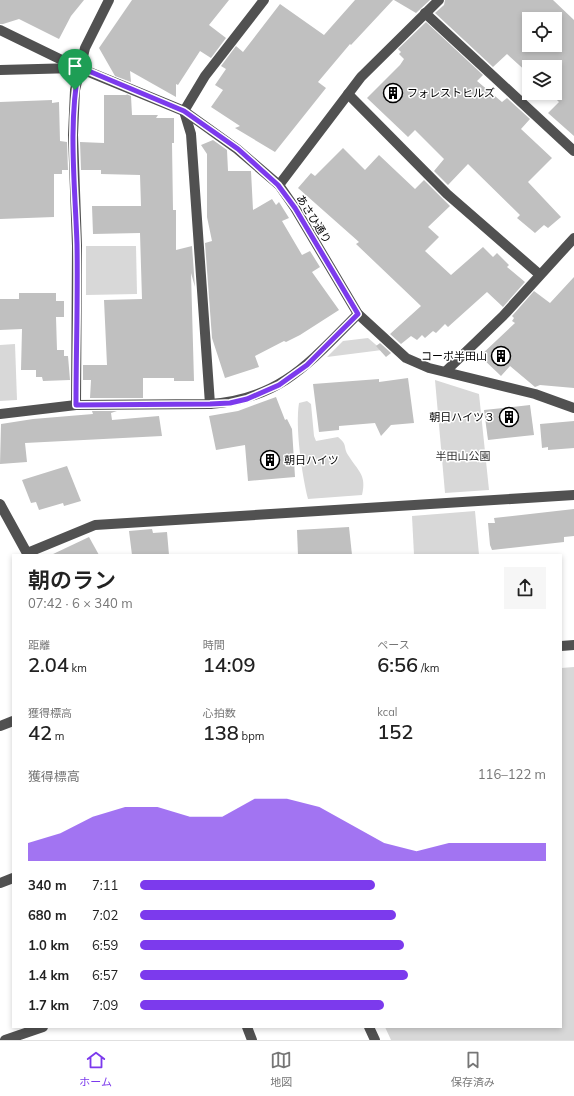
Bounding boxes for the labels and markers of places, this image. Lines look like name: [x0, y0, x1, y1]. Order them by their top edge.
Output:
pin: [58, 49, 92, 90]
building icon: フォレストヒルズ: [382, 82, 404, 104]
place label: フォレストヒルズ: [407, 86, 495, 100]
building icon: コーポ半田山: [490, 345, 512, 367]
place label: コーポ半田山: [421, 349, 487, 363]
building icon: 朝日ハイツ３: [498, 406, 520, 428]
place label: 朝日ハイツ３: [429, 410, 495, 424]
building icon: 朝日ハイツ: [259, 449, 281, 471]
place label: 朝日ハイツ: [284, 453, 339, 467]

